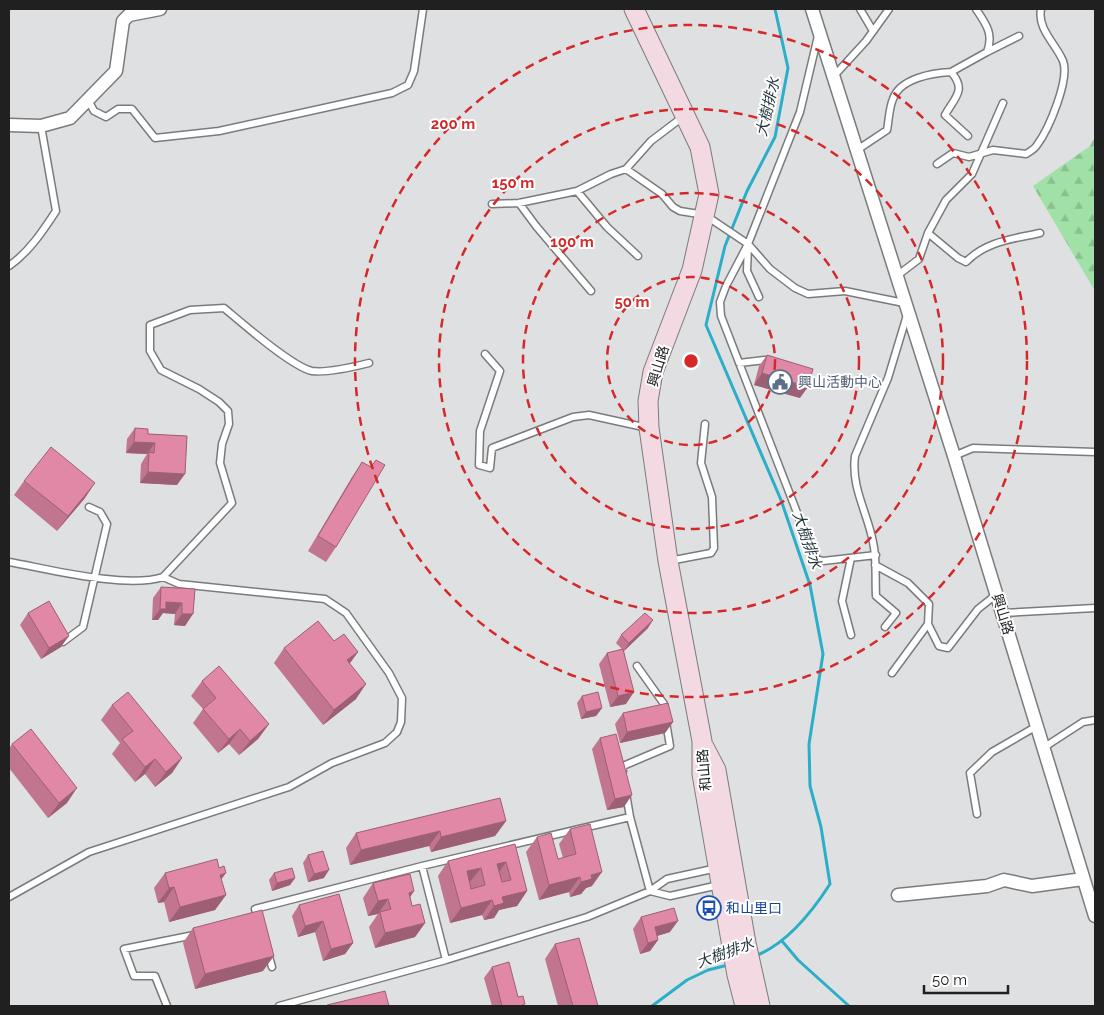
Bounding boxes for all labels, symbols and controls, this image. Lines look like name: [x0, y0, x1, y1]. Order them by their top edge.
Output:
water label: 大樹排水: [752, 75, 784, 138]
text: 200 m: [431, 115, 475, 133]
text: 150 m: [492, 174, 534, 192]
text: 100 m: [550, 233, 594, 251]
text: 50 m: [614, 293, 650, 311]
street label: 興山路: [644, 344, 672, 388]
centre of rings: [682, 352, 700, 370]
public building icon: 興山活動中心: [767, 369, 793, 395]
place label: 興山活動中心: [798, 374, 882, 390]
water label: 大樹排水: [789, 509, 826, 572]
street label: 興山路: [989, 592, 1017, 636]
street label: 和山路: [694, 748, 714, 792]
bus stop icon: 和山里口: [696, 895, 722, 921]
place label: 和山里口: [726, 900, 782, 916]
water label: 大樹排水: [694, 934, 757, 972]
scale bar: [924, 962, 1008, 994]
text: 50 m: [932, 971, 967, 989]

